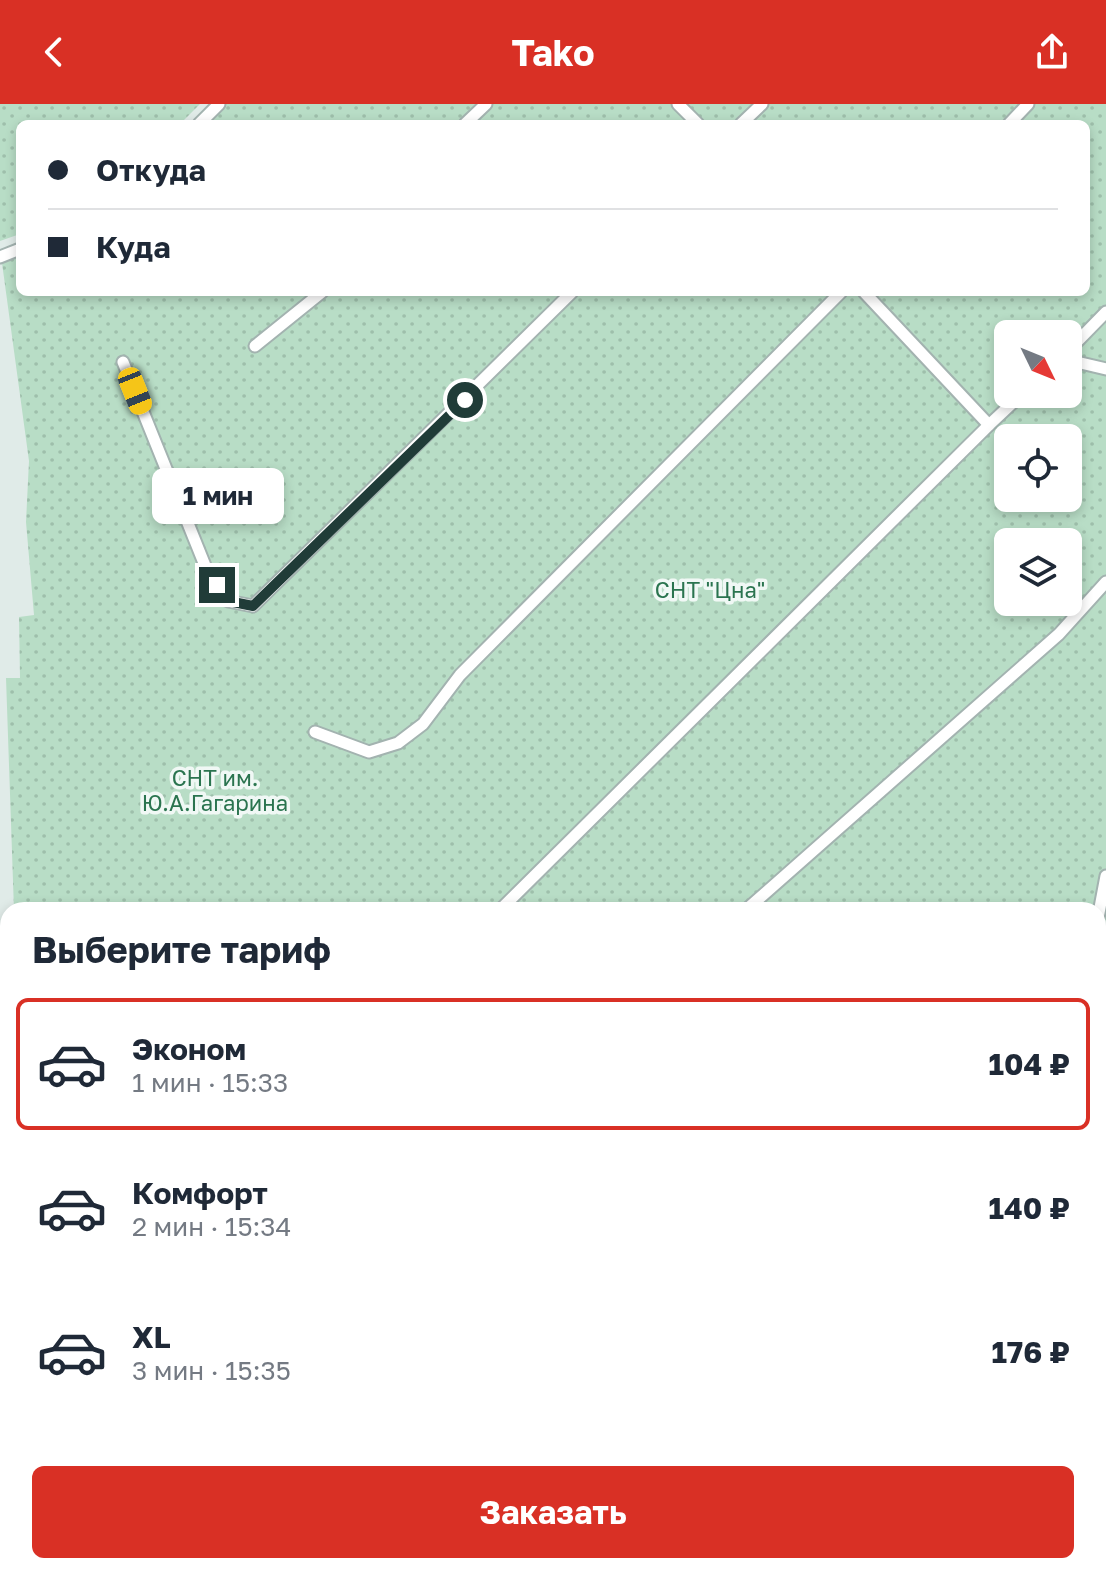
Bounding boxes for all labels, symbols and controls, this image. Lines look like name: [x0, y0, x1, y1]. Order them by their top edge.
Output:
icon: back: [32, 30, 76, 74]
icon: share: [1030, 30, 1074, 74]
text: Tako: [511, 31, 595, 74]
text: Откуда: [96, 152, 206, 188]
text: Куда: [96, 229, 171, 265]
north arrow: [994, 320, 1082, 408]
map controls: [994, 320, 1082, 616]
car: [115, 364, 155, 418]
route start: [447, 382, 483, 418]
button: locate: [994, 424, 1082, 512]
callout: 1 мин: [151, 469, 283, 525]
text: 1 мин: [183, 480, 253, 511]
button: layers: [994, 528, 1082, 616]
route end: [199, 567, 235, 603]
park label: СНТ "Цна": [655, 576, 765, 603]
park label: СНТ им. Ю.А.Гагарина: [142, 764, 288, 816]
text: Выберите тариф: [32, 928, 331, 971]
icon: car: [36, 1028, 108, 1100]
text: Эконом: [132, 1031, 246, 1067]
text: 104 ₽: [989, 1046, 1070, 1082]
text: 1 мин · 15:33: [132, 1067, 288, 1098]
icon: car: [36, 1172, 108, 1244]
text: Комфорт: [132, 1175, 268, 1211]
text: 140 ₽: [989, 1190, 1070, 1226]
text: 2 мин · 15:34: [132, 1211, 291, 1242]
icon: car: [36, 1316, 108, 1388]
text: XL: [132, 1319, 171, 1355]
text: 176 ₽: [991, 1334, 1070, 1370]
text: 3 мин · 15:35: [132, 1355, 291, 1386]
button: Заказать: [32, 1466, 1074, 1558]

